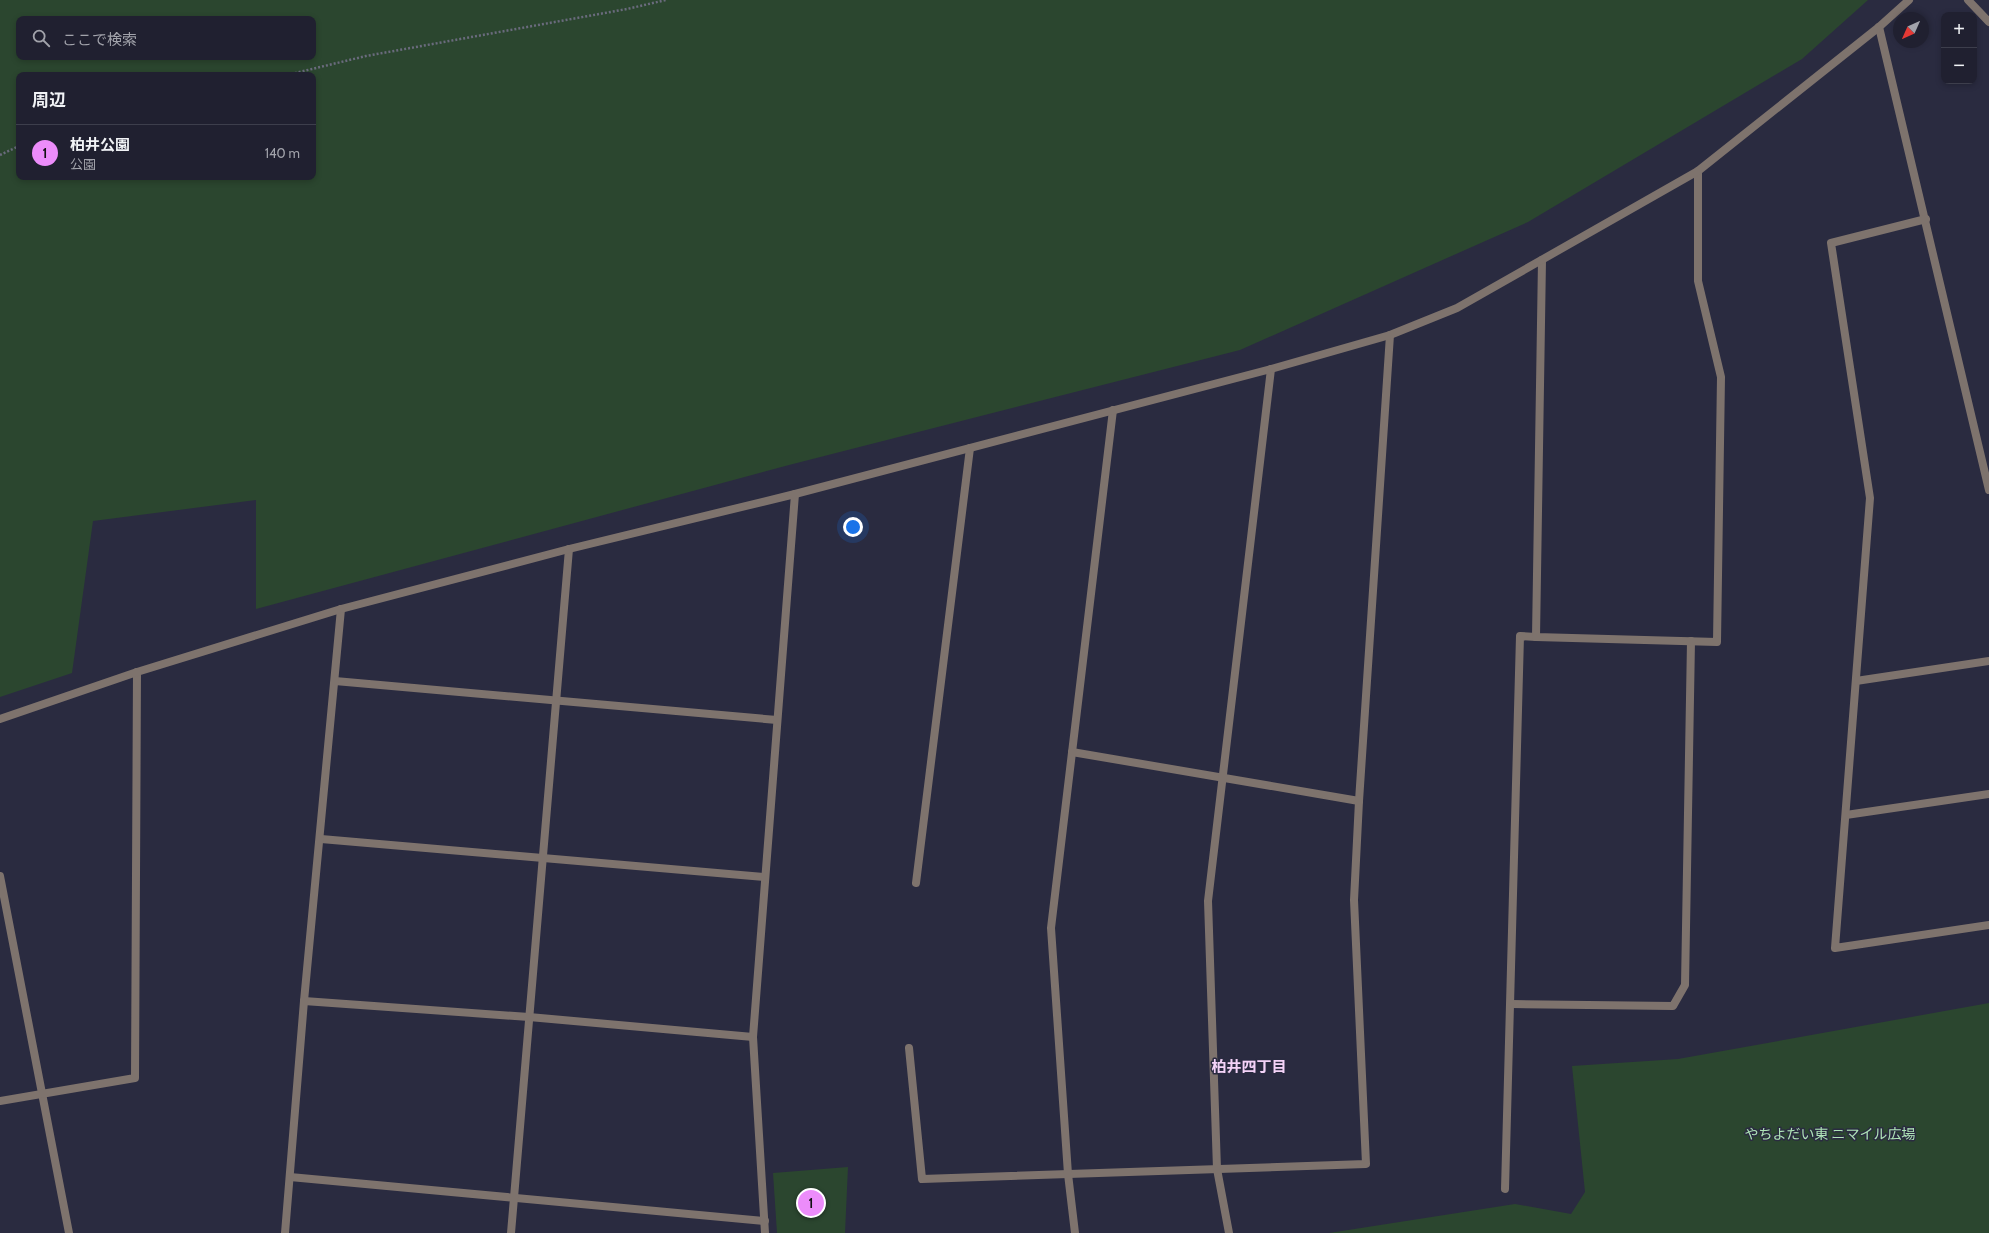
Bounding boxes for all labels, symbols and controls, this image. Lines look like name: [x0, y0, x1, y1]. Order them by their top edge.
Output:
north arrow: [1893, 12, 1929, 48]
map controls: [1941, 12, 1977, 84]
button: +: [1941, 12, 1977, 48]
search box: [16, 16, 316, 60]
icon: search: [30, 27, 52, 49]
text: ここで検索: [62, 31, 137, 49]
button: −: [1941, 48, 1977, 84]
text: 周辺: [32, 90, 66, 110]
text: 柏井公園: [70, 136, 130, 154]
text: 1: [43, 145, 47, 161]
text: 140 m: [265, 145, 300, 161]
text: 公園: [70, 156, 96, 172]
your location: [843, 517, 863, 537]
district label: 柏井四丁目: [1211, 1058, 1287, 1076]
park label: やちよだい東 ニマイル広場: [1744, 1125, 1916, 1143]
pin: 1: [798, 1188, 824, 1218]

